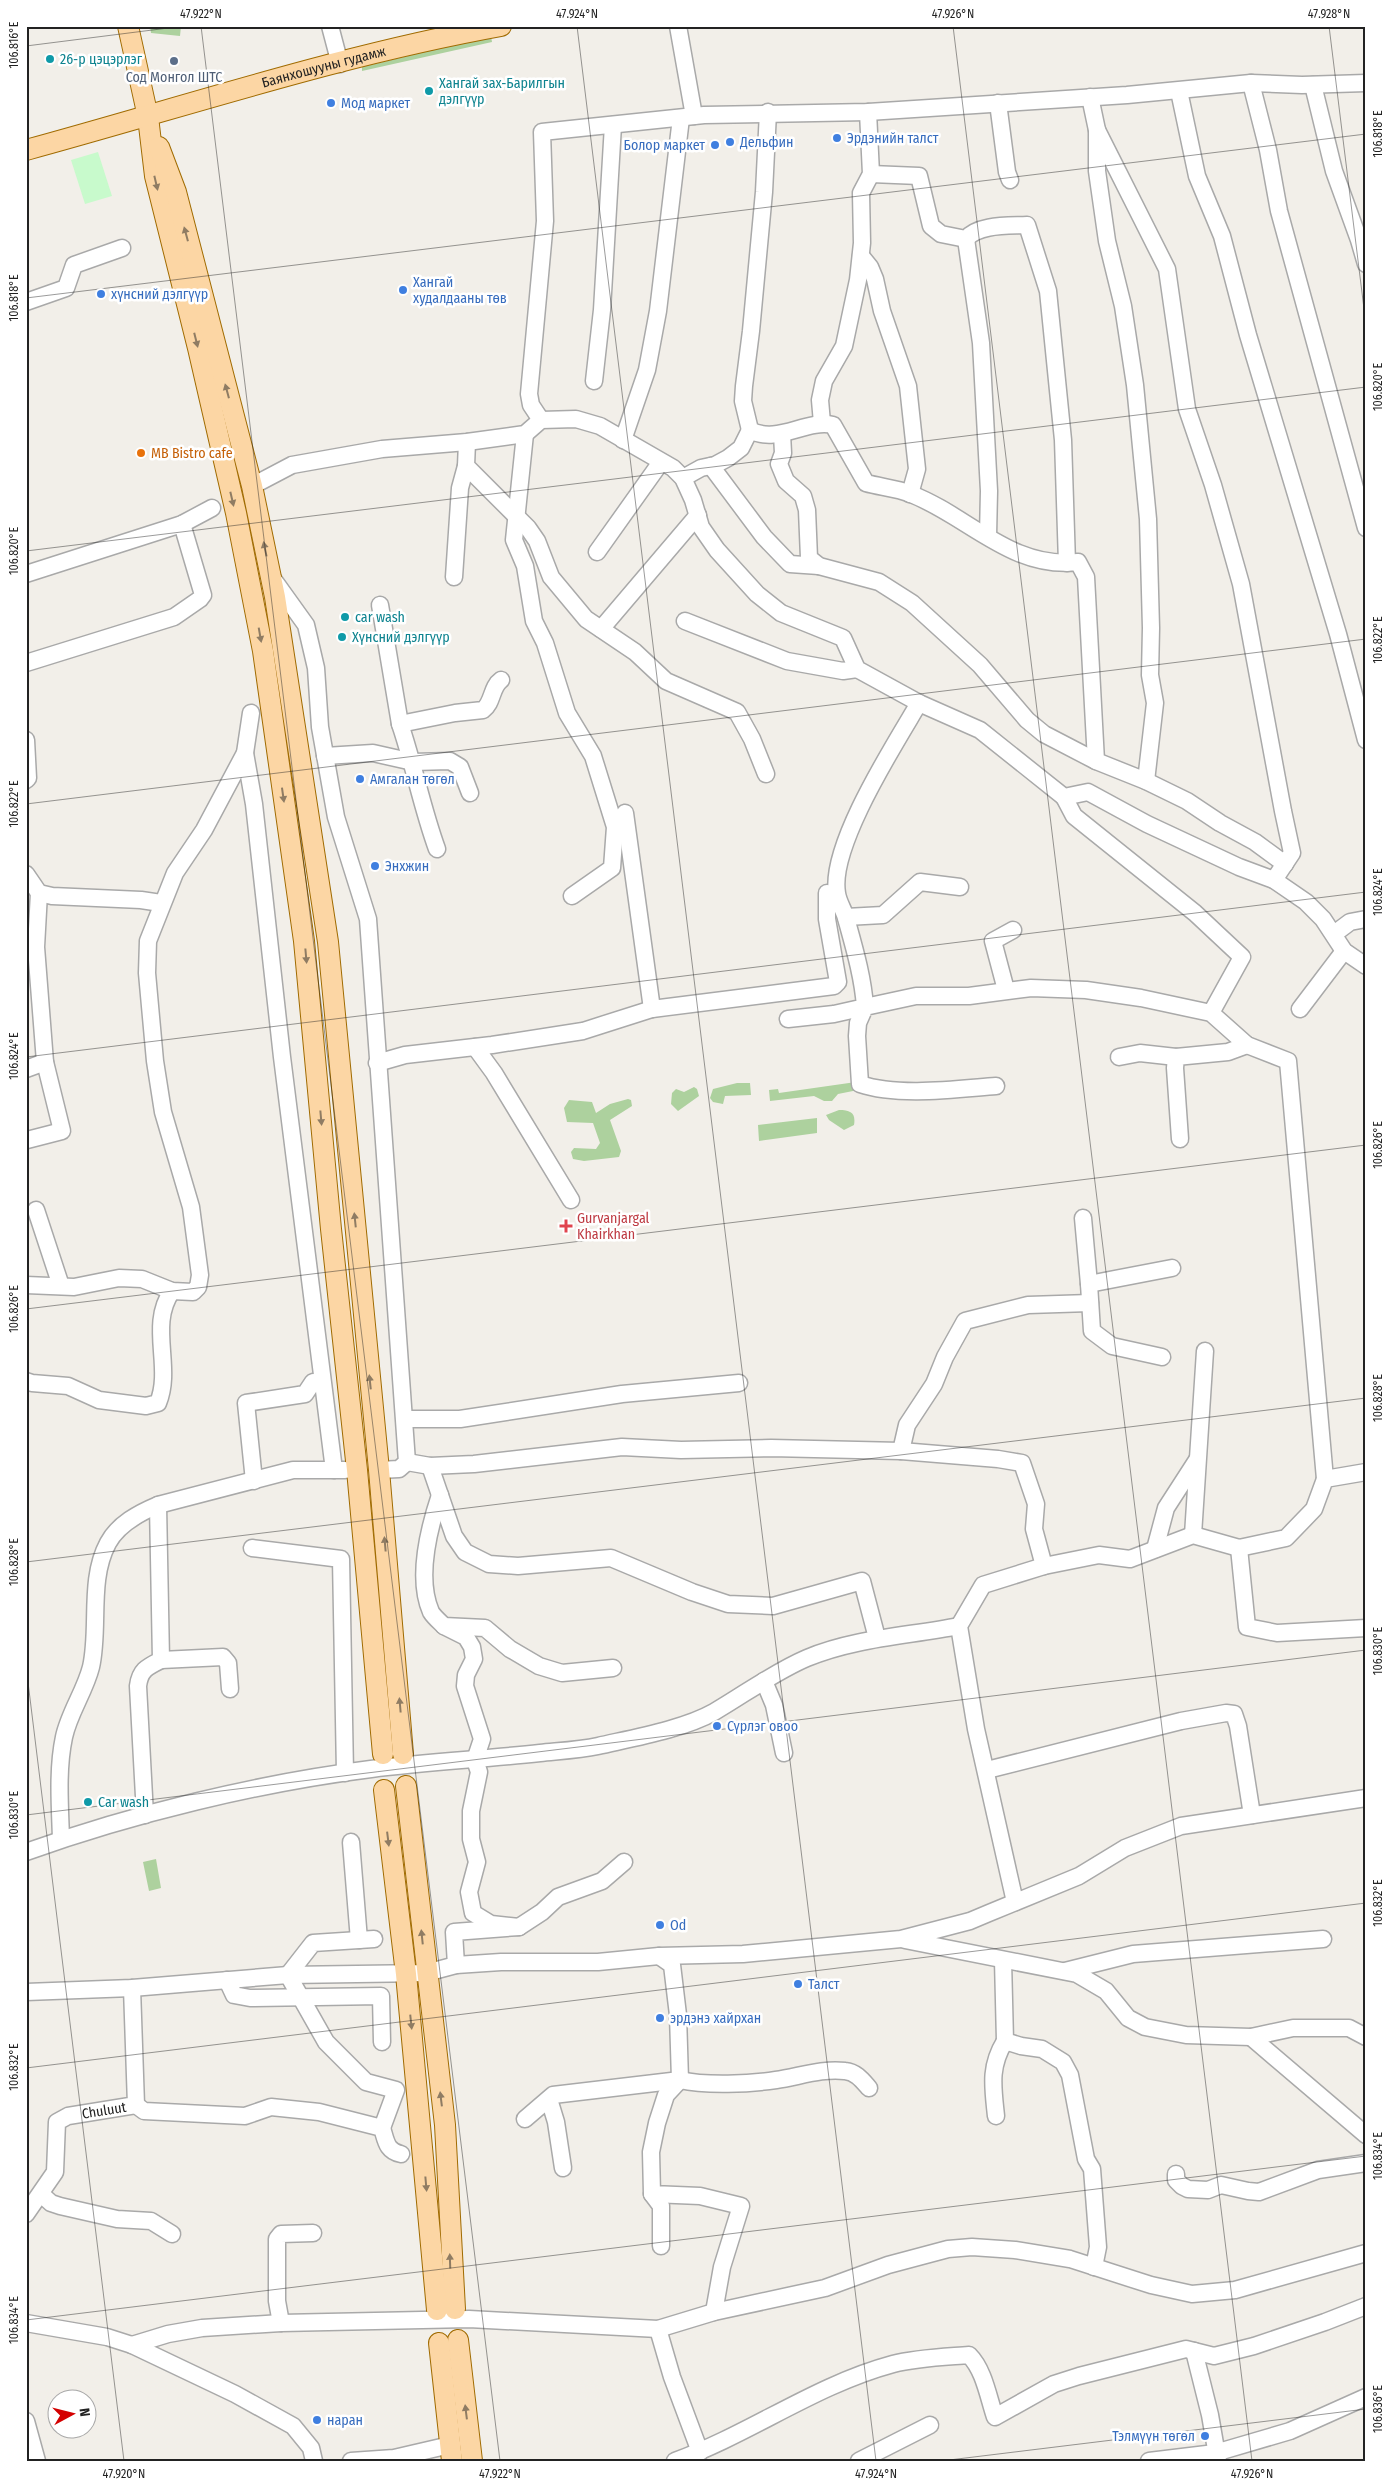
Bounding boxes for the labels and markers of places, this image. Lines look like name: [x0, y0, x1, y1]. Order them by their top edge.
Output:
place label: 26-р цэцэрлэг: [60, 51, 143, 68]
marker: 26-р цэцэрлэг: [44, 53, 56, 65]
marker: Сод Монгол ШТС: [168, 55, 180, 67]
place label: Сод Монгол ШТС: [126, 69, 222, 86]
place label: Хангай зах-Барилгын дэлгүүр: [439, 75, 565, 108]
marker: Хангай зах-Барилгын дэлгүүр: [423, 85, 435, 97]
place label: Мод маркет: [341, 95, 410, 112]
marker: Мод маркет: [325, 97, 337, 109]
place label: Эрдэнийн талст: [847, 130, 939, 147]
marker: Эрдэнийн талст: [831, 132, 843, 144]
place label: Дельфин: [739, 134, 794, 151]
marker: Дельфин: [724, 136, 736, 148]
place label: Болор маркет: [624, 137, 705, 154]
marker: Болор маркет: [709, 139, 721, 151]
place label: Хангай худалдааны төв: [413, 274, 507, 307]
marker: Хангай худалдааны төв: [397, 284, 409, 296]
place label: хүнсний дэлгүүр: [111, 286, 208, 303]
marker: хүнсний дэлгүүр: [95, 288, 107, 300]
place label: MB Bistro cafe: [151, 445, 233, 462]
marker: MB Bistro cafe: [135, 447, 147, 459]
place label: car wash: [355, 609, 405, 626]
marker: car wash: [339, 611, 351, 623]
place label: Хүнсний дэлгүүр: [352, 629, 450, 646]
marker: Хүнсний дэлгүүр: [336, 631, 348, 643]
place label: Амгалан төгөл: [370, 771, 455, 788]
marker: Амгалан төгөл: [354, 773, 366, 785]
place label: Энхжин: [385, 858, 429, 875]
marker: Энхжин: [369, 860, 381, 872]
place label: Gurvanjargal Khairkhan: [577, 1210, 650, 1243]
marker: Gurvanjargal Khairkhan: [559, 1219, 573, 1233]
place label: Сүрлэг овоо: [727, 1718, 798, 1735]
marker: Сүрлэг овоо: [711, 1720, 723, 1732]
place label: Car wash: [98, 1794, 149, 1811]
marker: Car wash: [82, 1796, 94, 1808]
place label: Od: [670, 1917, 686, 1934]
marker: Od: [654, 1919, 666, 1931]
place label: Талст: [808, 1976, 840, 1993]
marker: Талст: [792, 1978, 804, 1990]
place label: эрдэнэ хайрхан: [670, 2010, 761, 2027]
marker: эрдэнэ хайрхан: [654, 2012, 666, 2024]
place label: наран: [327, 2412, 363, 2429]
marker: наран: [311, 2414, 323, 2426]
place label: Тэлмүүн төгөл: [1112, 2428, 1195, 2445]
marker: Тэлмүүн төгөл: [1199, 2430, 1211, 2442]

